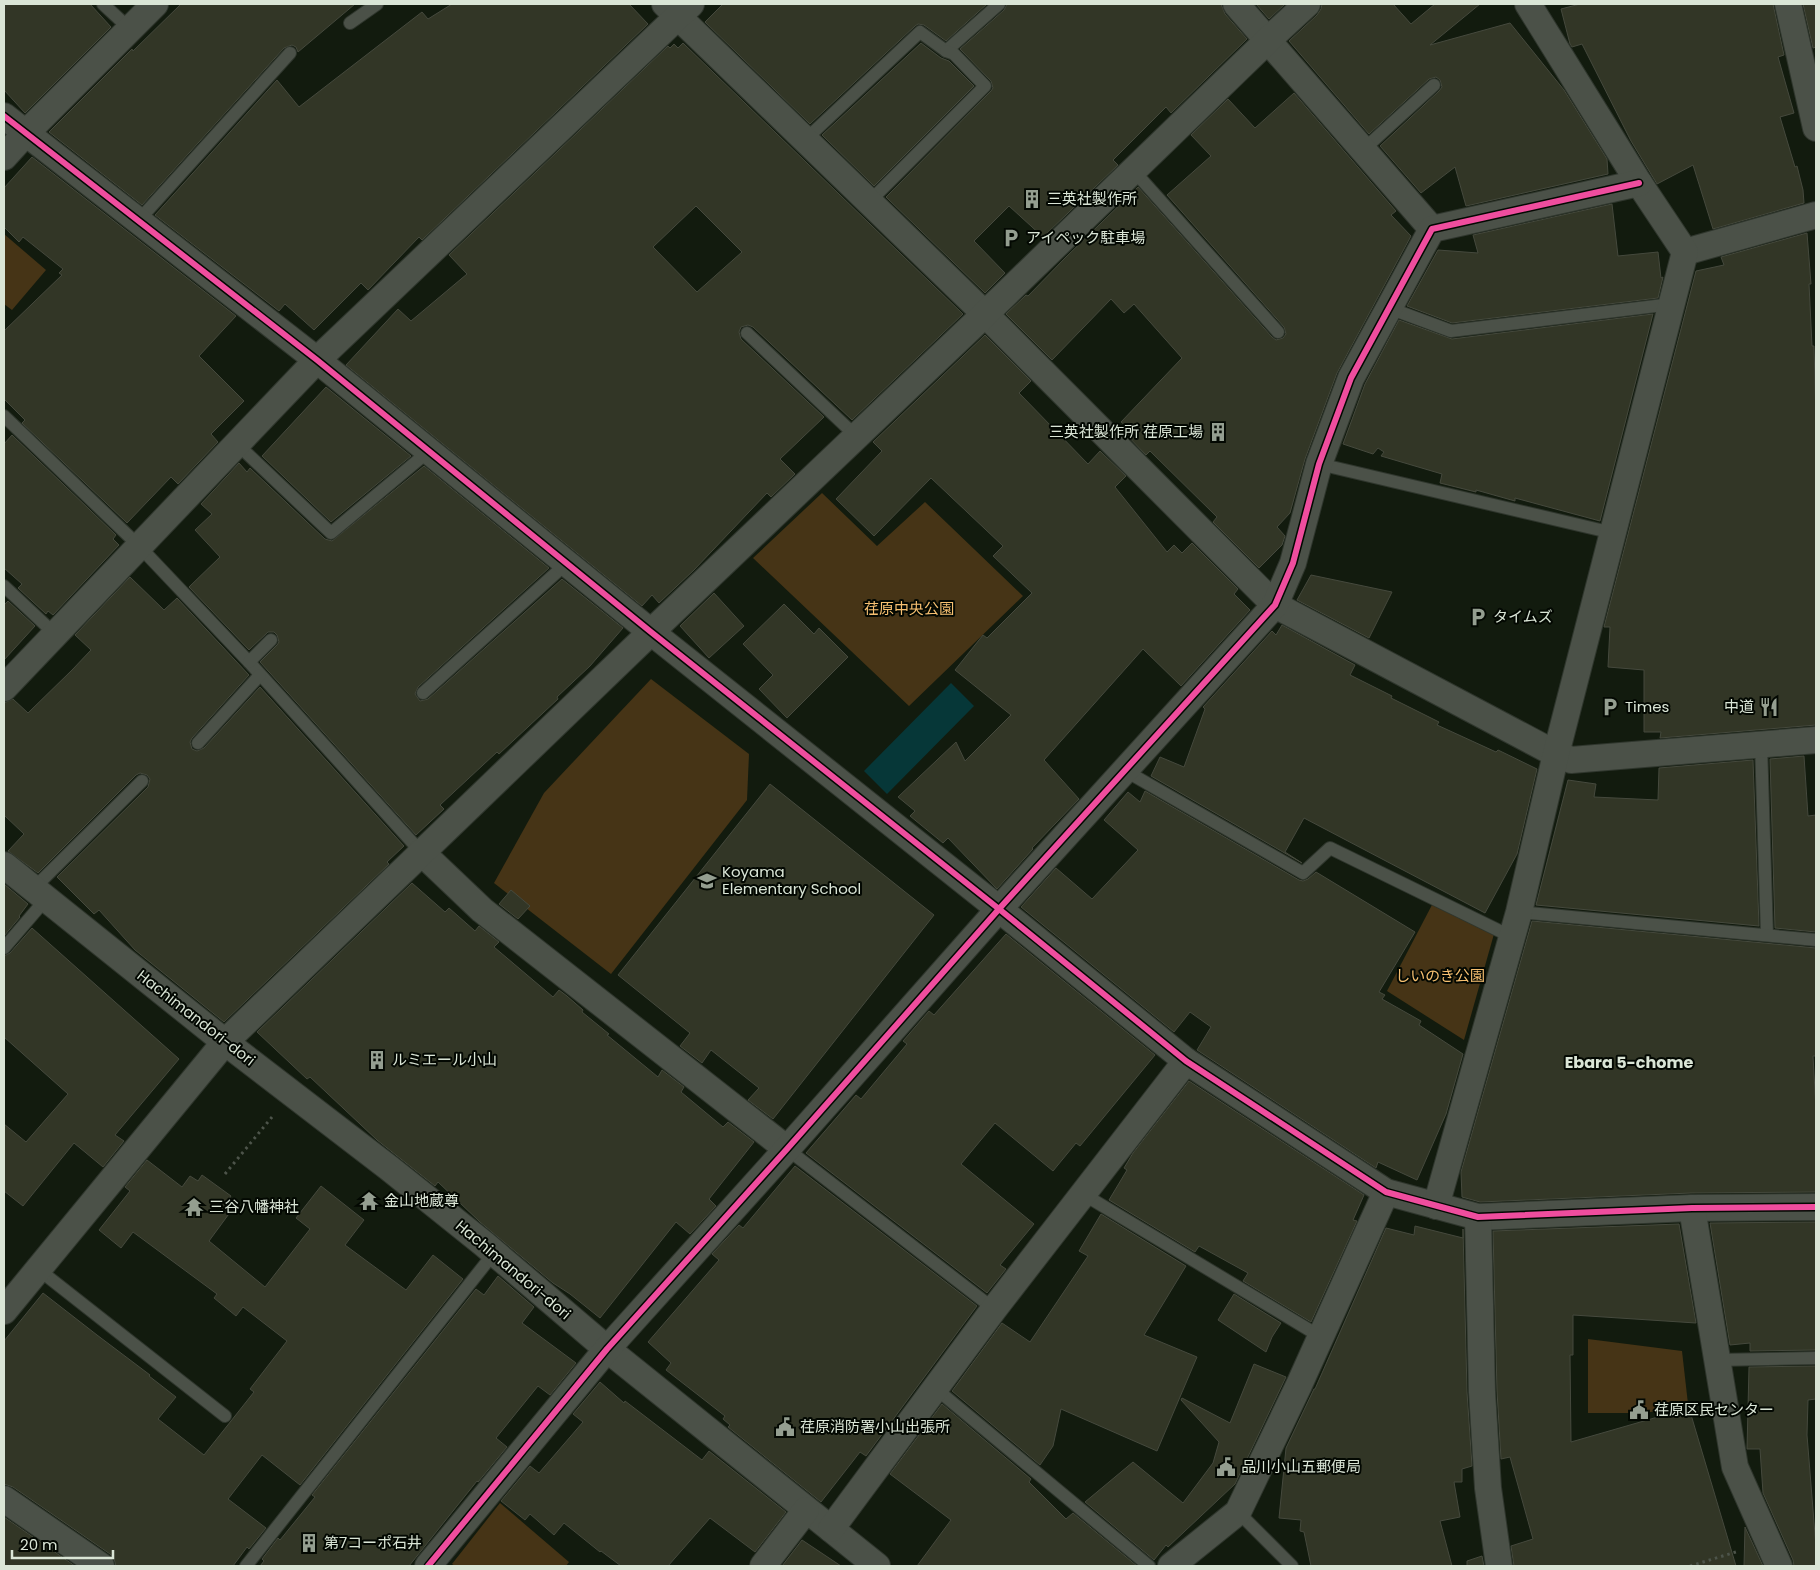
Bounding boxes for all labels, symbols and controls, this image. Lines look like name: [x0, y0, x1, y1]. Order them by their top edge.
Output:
building icon: 三英社製作所: [1021, 188, 1043, 210]
place label: 三英社製作所: [1047, 188, 1137, 209]
parking icon: アイペック駐車場: [1000, 227, 1022, 249]
place label: アイペック駐車場: [1026, 227, 1145, 248]
place label: 三英社製作所 荏原工場: [1049, 421, 1203, 442]
building icon: 三英社製作所 荏原工場: [1207, 421, 1229, 443]
park label: 荏原中央公園: [864, 598, 954, 619]
parking icon: タイムズ: [1467, 606, 1489, 628]
place label: タイムズ: [1493, 606, 1553, 627]
parking icon: Times: [1599, 696, 1621, 718]
place label: Times: [1625, 696, 1670, 717]
place label: 中道: [1724, 696, 1754, 717]
restaurant icon: 中道: [1758, 696, 1780, 718]
place label: Koyama Elementary School: [722, 861, 861, 899]
school or university icon: Koyama Elementary School: [696, 870, 718, 892]
street label: Hachimandori-dori: [133, 965, 260, 1070]
park label: しいのき公園: [1395, 965, 1485, 986]
building icon: ルミエール小山: [366, 1049, 388, 1071]
place label: ルミエール小山: [392, 1049, 497, 1070]
district label: Ebara 5-chome: [1565, 1051, 1693, 1074]
temple icon: 金山地蔵尊: [358, 1190, 380, 1212]
place label: 金山地蔵尊: [384, 1190, 459, 1211]
temple icon: 三谷八幡神社: [183, 1196, 205, 1218]
place label: 三谷八幡神社: [209, 1196, 299, 1217]
street label: Hachimandori-dori: [451, 1215, 575, 1324]
public building icon: 荏原区民センター: [1628, 1399, 1650, 1421]
place label: 荏原区民センター: [1654, 1399, 1774, 1420]
public building icon: 荏原消防署小山出張所: [774, 1416, 796, 1438]
place label: 荏原消防署小山出張所: [800, 1416, 950, 1437]
public building icon: 品川小山五郵便局: [1215, 1456, 1237, 1478]
place label: 品川小山五郵便局: [1241, 1456, 1361, 1477]
scale bar: [12, 1528, 114, 1560]
building icon: 第7コーポ石井: [298, 1532, 320, 1554]
place label: 第7コーポ石井: [324, 1532, 422, 1553]
text: 20 m: [20, 1534, 58, 1555]

